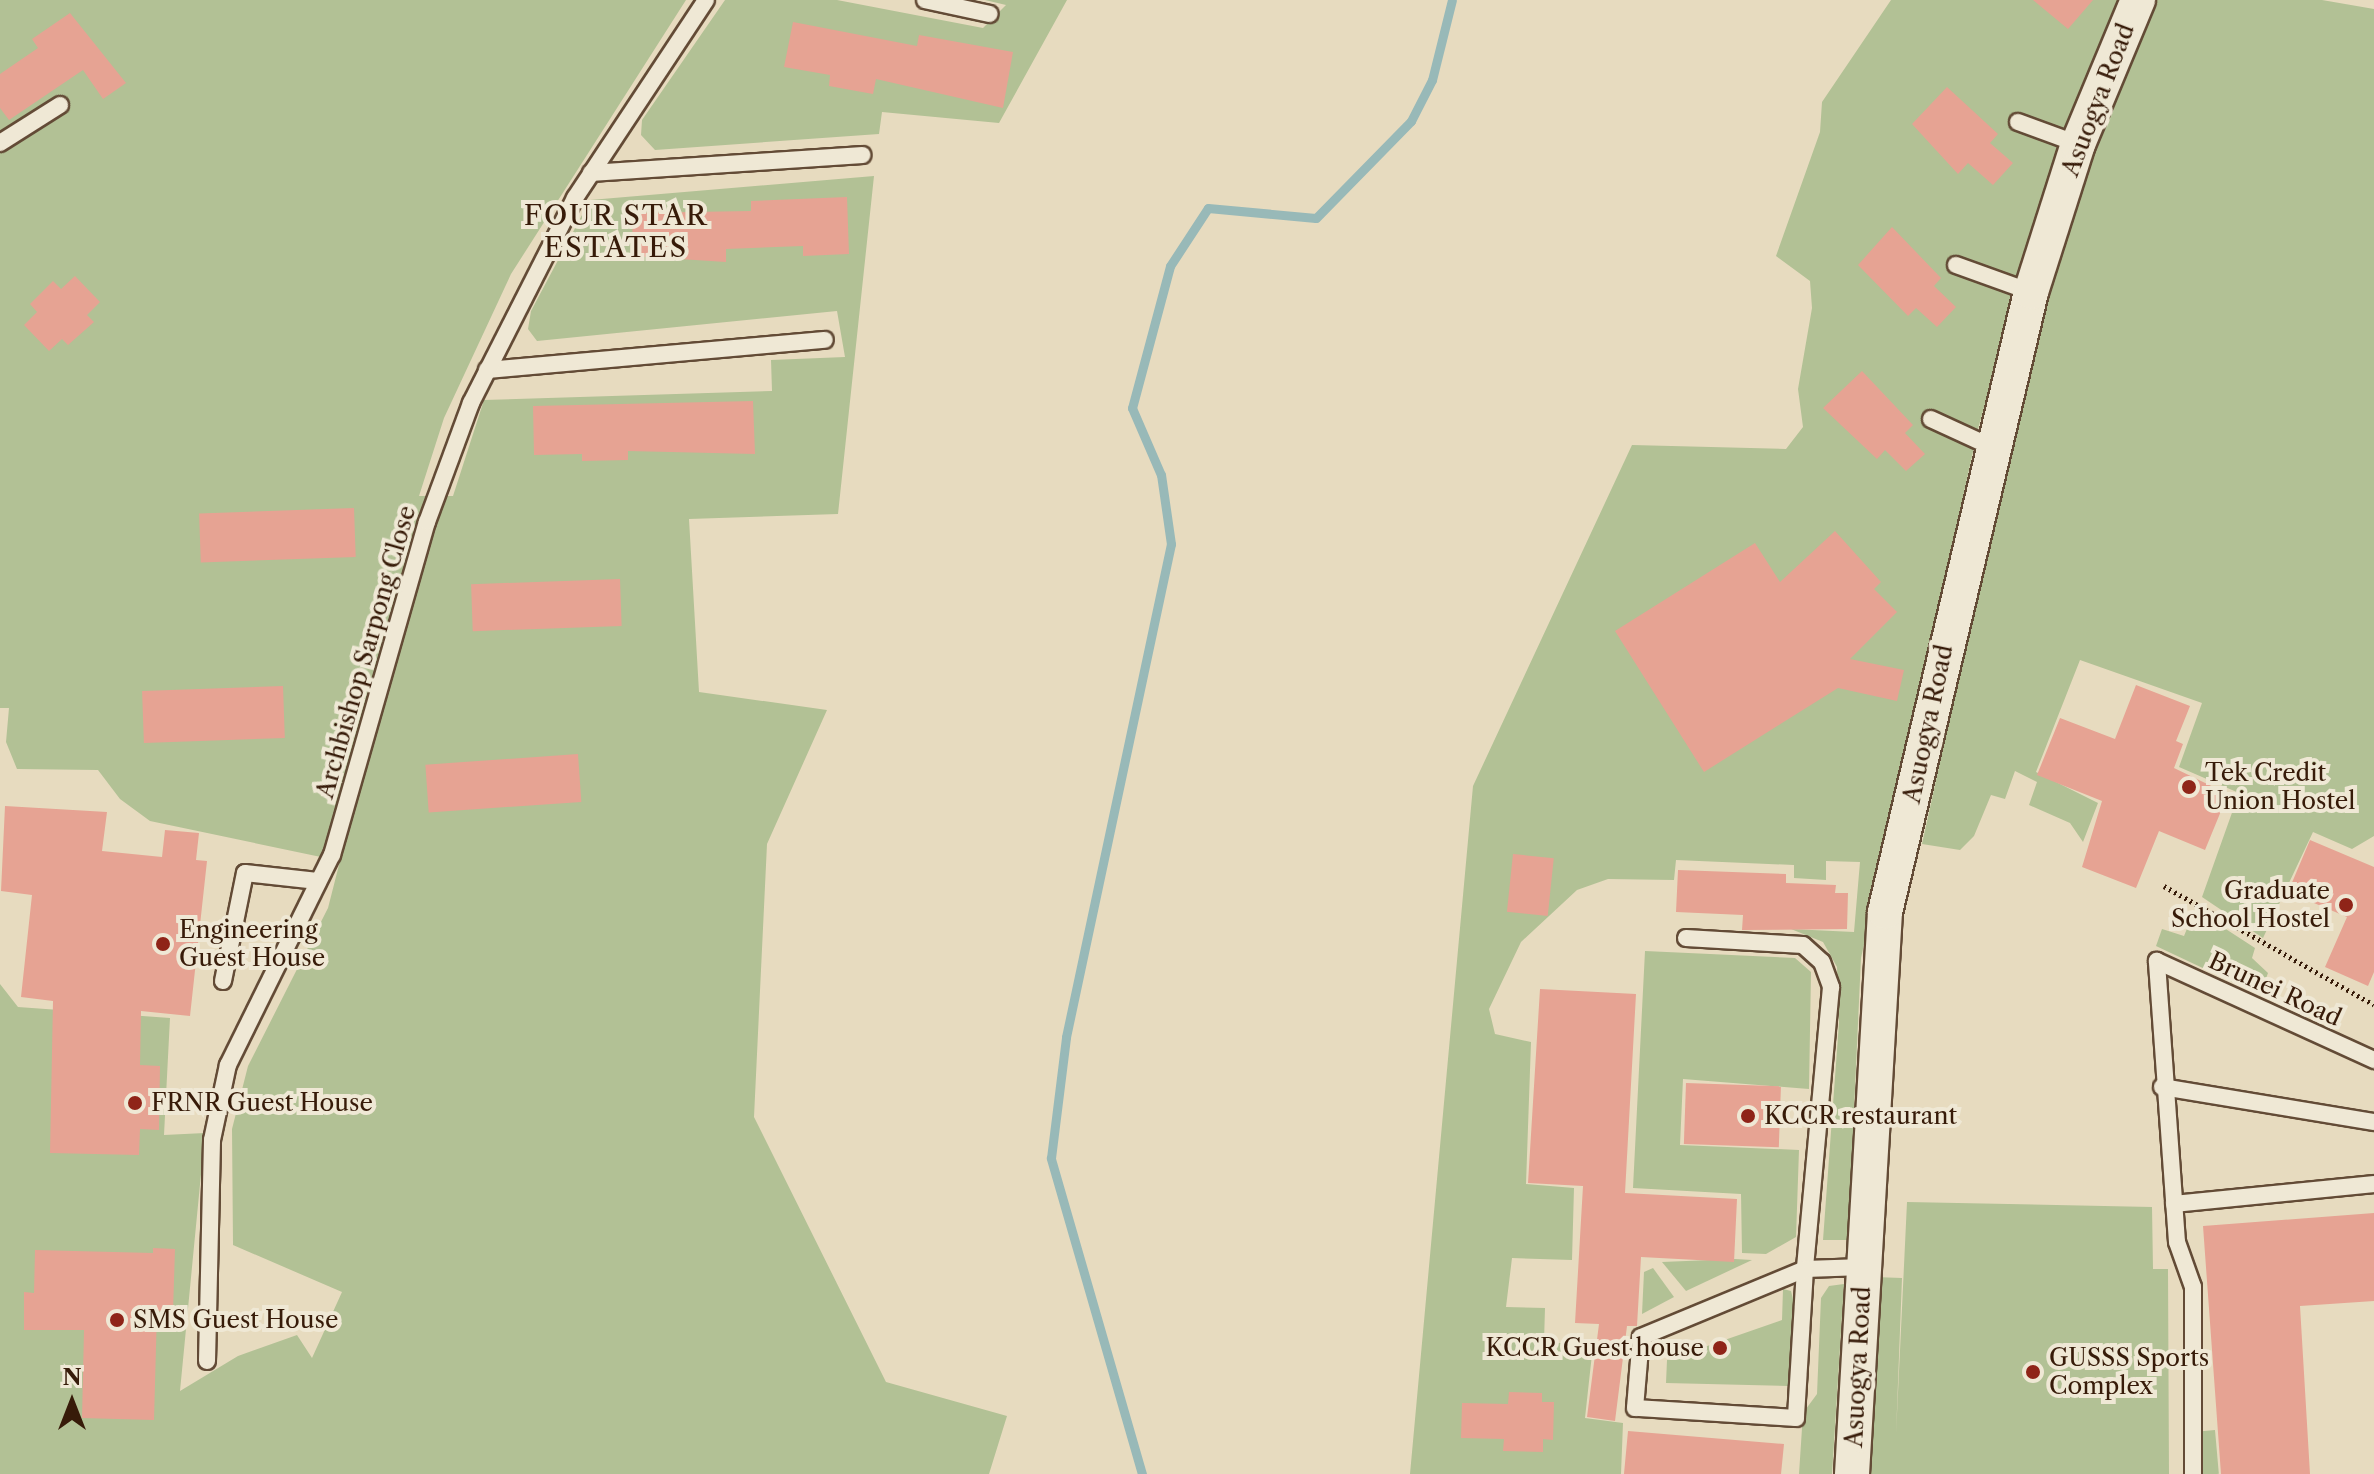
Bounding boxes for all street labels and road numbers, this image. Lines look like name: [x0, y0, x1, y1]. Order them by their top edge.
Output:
street label: Asuogya Road: [2056, 19, 2140, 181]
street label: Archbishop Sarpong Close: [310, 502, 422, 802]
street label: Asuogya Road: [1897, 642, 1959, 806]
street label: Brunei Road: [2204, 946, 2346, 1032]
street label: Asuogya Road: [1839, 1286, 1877, 1448]

